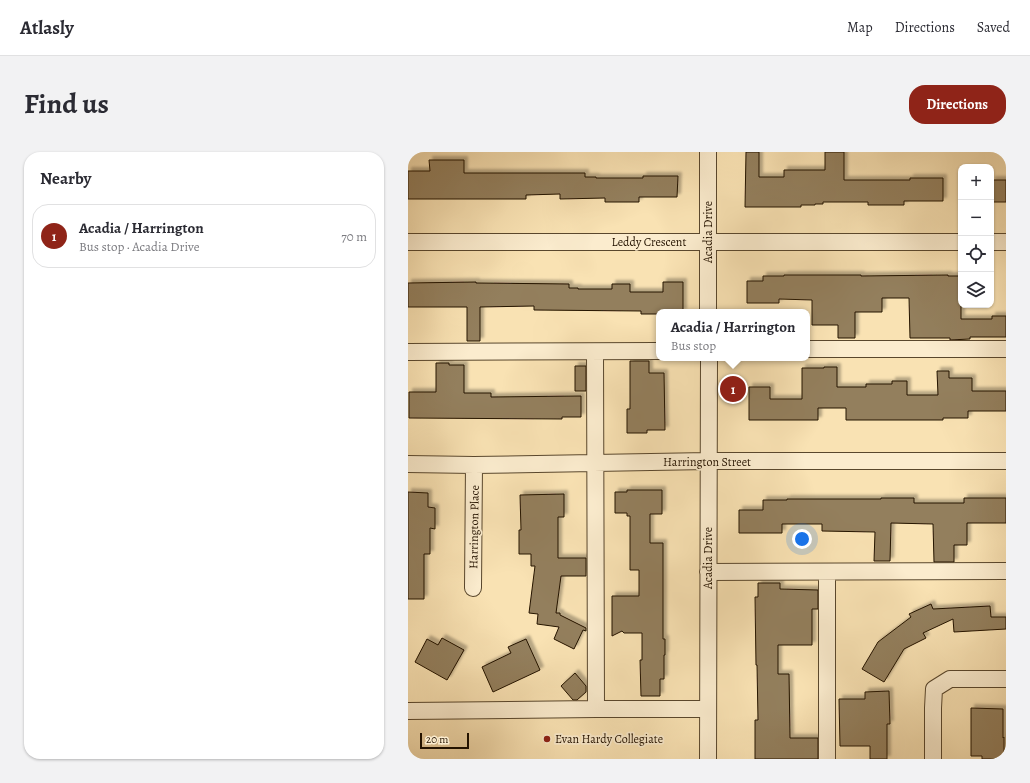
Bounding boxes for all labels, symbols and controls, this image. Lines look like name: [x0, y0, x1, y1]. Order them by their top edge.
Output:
text: Atlasly: [20, 15, 74, 41]
text: Map: [847, 18, 873, 37]
text: Directions: [895, 18, 955, 37]
text: Saved: [977, 18, 1010, 37]
text: Find us: [24, 85, 109, 123]
button: Directions: [909, 85, 1006, 124]
map controls: [958, 164, 994, 308]
button: +: [958, 164, 994, 200]
text: Nearby: [40, 167, 91, 190]
button: −: [958, 200, 994, 236]
street label: Acadia Drive: [700, 201, 716, 264]
text: Acadia / Harrington: [79, 218, 204, 238]
text: 1: [52, 228, 56, 245]
text: 70 m: [341, 228, 367, 245]
street label: Leddy Crescent: [612, 234, 686, 250]
button: locate: [958, 236, 994, 272]
text: Bus stop · Acadia Drive: [79, 238, 199, 255]
button: layers: [958, 272, 994, 308]
popup: [656, 309, 810, 361]
text: Acadia / Harrington: [671, 317, 795, 337]
text: Bus stop: [671, 337, 716, 354]
pin: 1: [720, 374, 746, 404]
street label: Harrington Street: [663, 454, 751, 470]
street label: Harrington Place: [465, 485, 483, 569]
street label: Acadia Drive: [700, 527, 716, 590]
your location: [792, 529, 812, 549]
scale bar: [420, 731, 469, 750]
place label: Evan Hardy Collegiate: [555, 731, 663, 747]
text: 20 m: [426, 732, 448, 747]
marker: Evan Hardy Collegiate: [542, 734, 552, 744]

